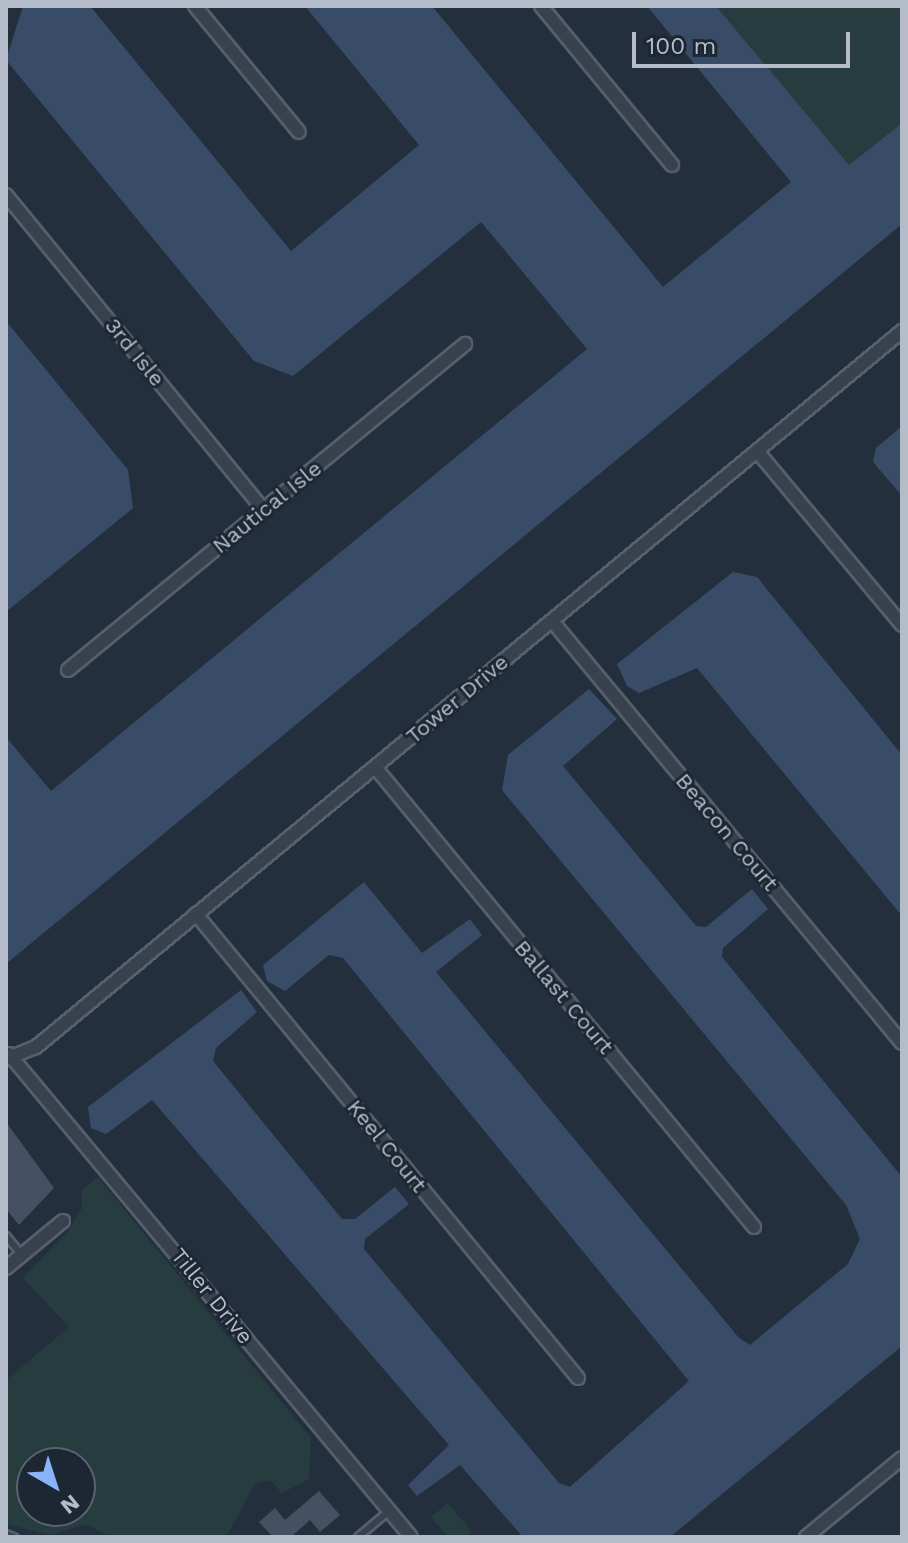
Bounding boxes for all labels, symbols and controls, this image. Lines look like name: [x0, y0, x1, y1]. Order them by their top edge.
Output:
scale bar: [636, 16, 854, 66]
text: 100 m: [646, 32, 716, 60]
street label: 3rd Isle: [100, 313, 170, 391]
street label: Nautical Isle: [207, 455, 327, 559]
street label: Tower Drive: [400, 649, 514, 749]
street label: Beacon Court: [670, 768, 784, 896]
street label: Ballast Court: [509, 935, 619, 1059]
street label: Keel Court: [341, 1094, 433, 1198]
street label: Tiller Drive: [165, 1243, 259, 1349]
north arrow: [16, 1447, 96, 1527]
text: N: [56, 1490, 84, 1519]

